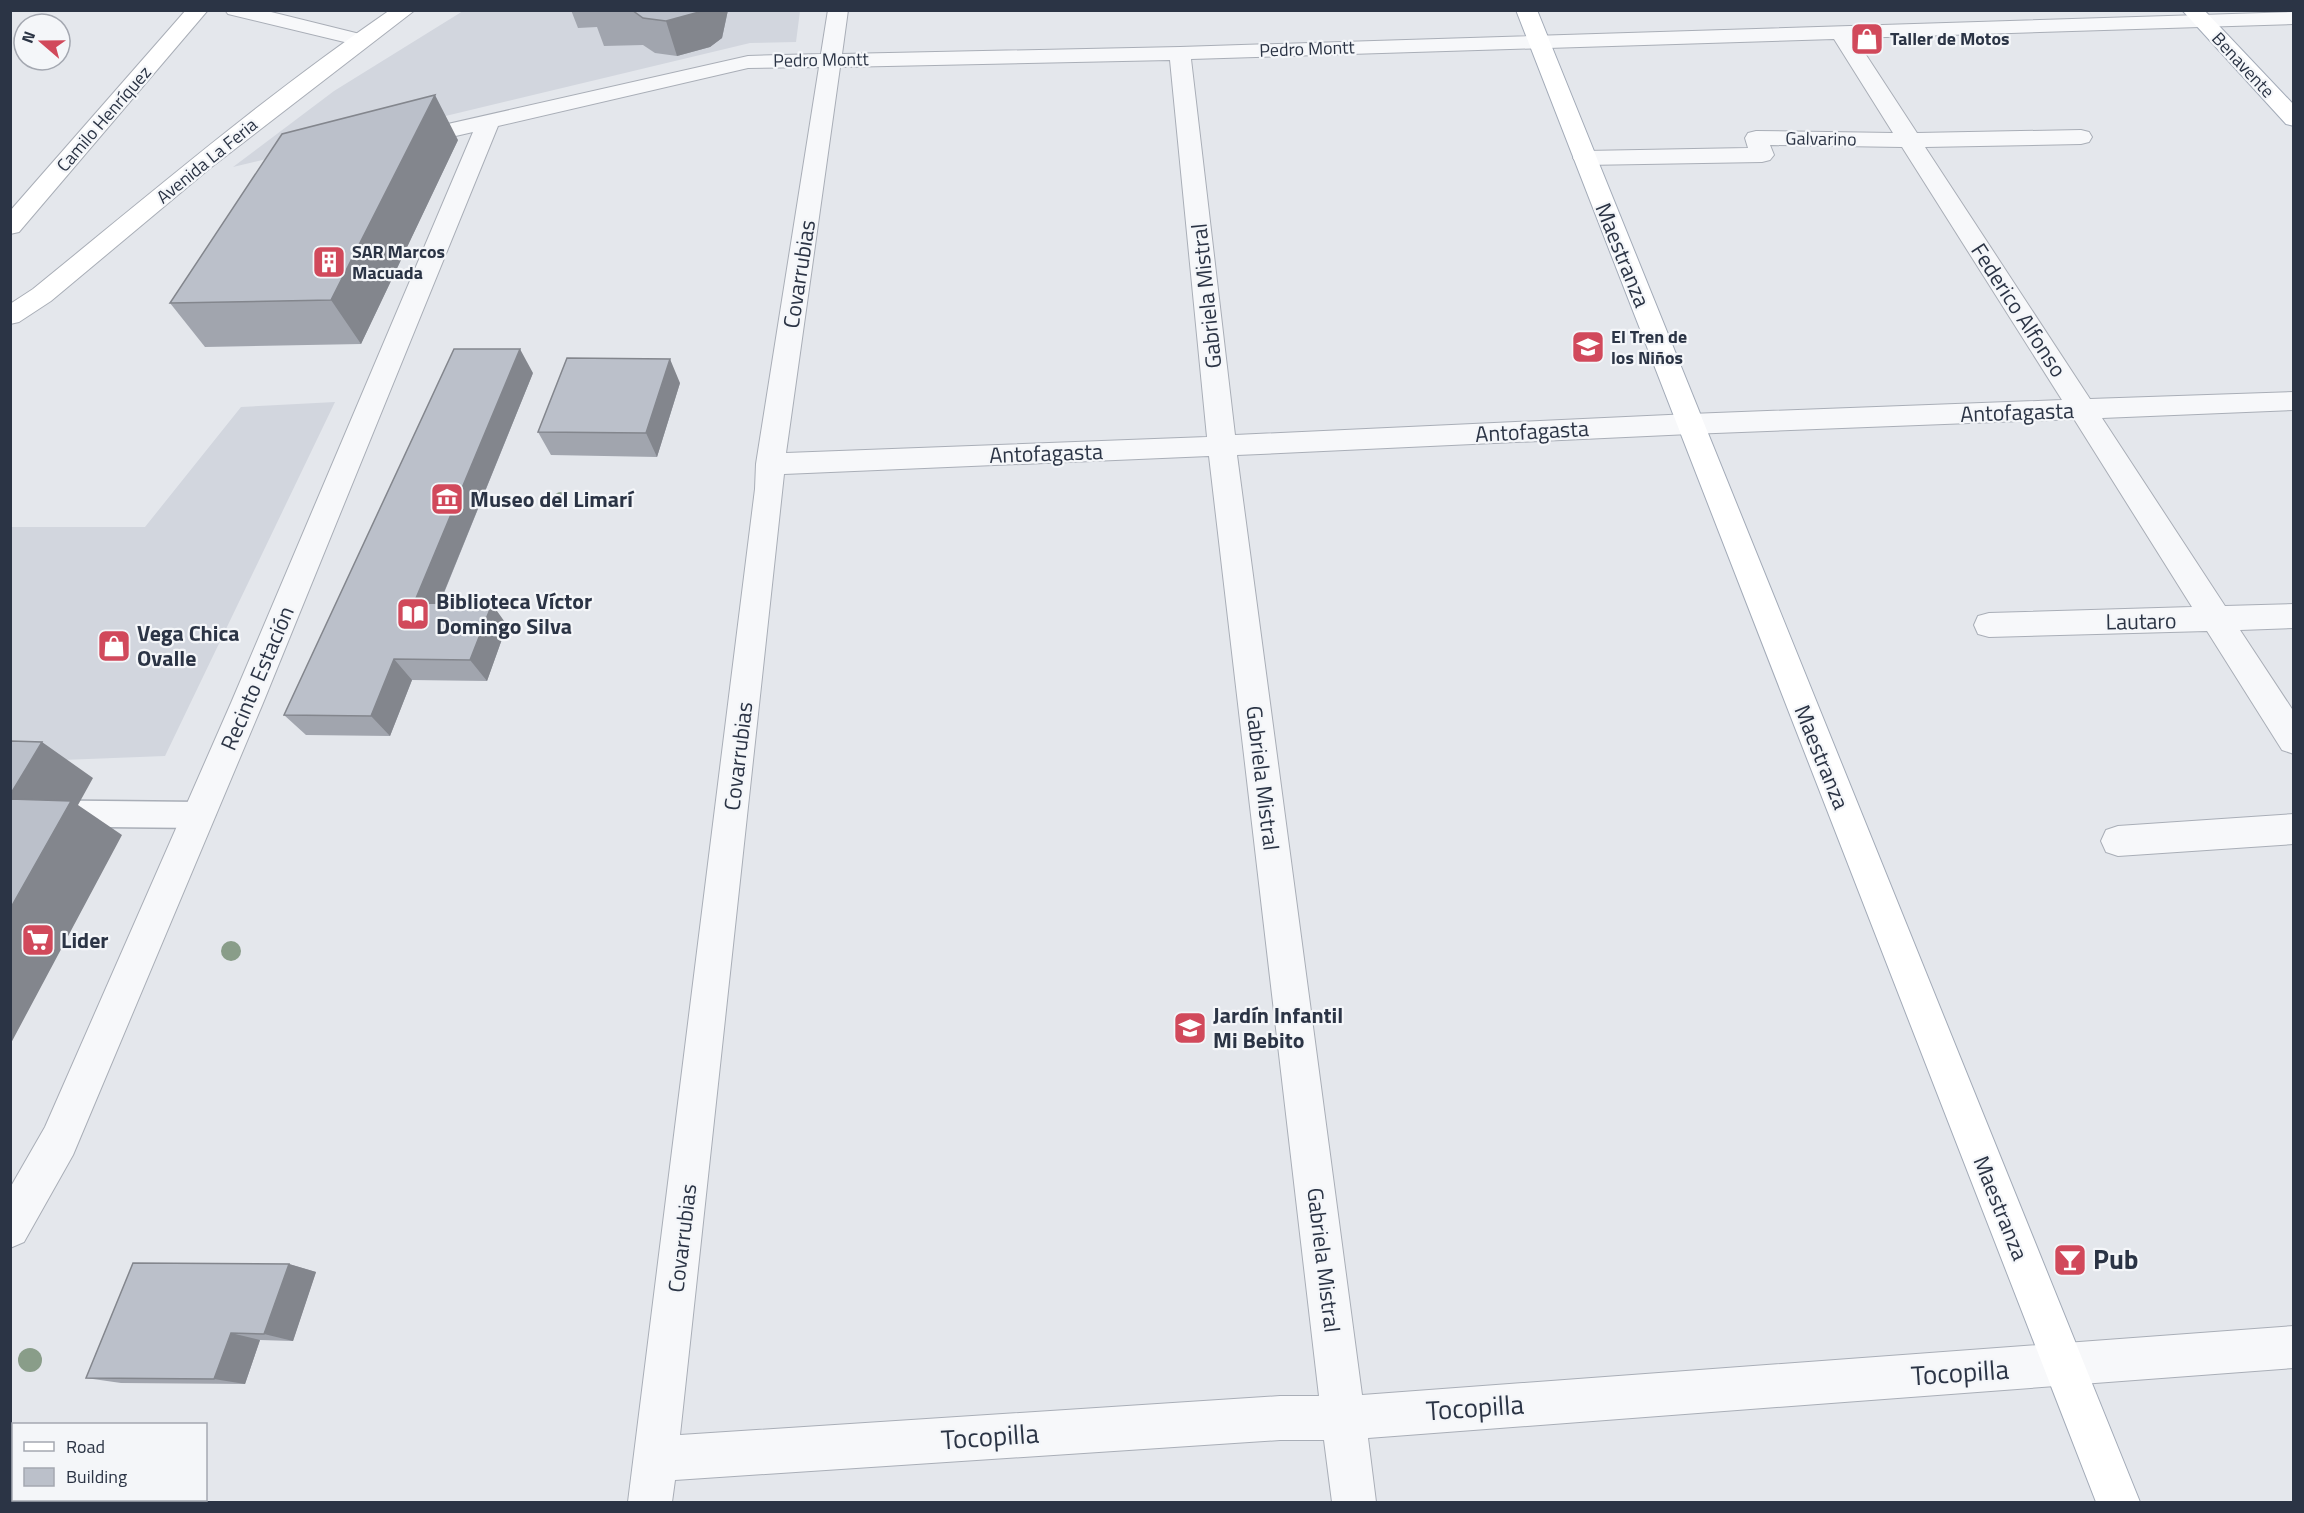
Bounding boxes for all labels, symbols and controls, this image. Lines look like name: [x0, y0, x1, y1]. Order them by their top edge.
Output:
north arrow: [12, 12, 72, 72]
shop icon: Taller de Motos: [1849, 21, 1885, 57]
place label: Taller de Motos: [1890, 25, 2009, 52]
street label: Benavente: [2206, 26, 2281, 104]
text: N: [15, 28, 41, 46]
street label: Pedro Montt: [1259, 33, 1356, 64]
street label: Pedro Montt: [773, 45, 870, 74]
street label: Camilo Henríquez: [50, 60, 157, 178]
street label: Avenida La Feria: [150, 111, 263, 210]
street label: Galvarino: [1785, 124, 1857, 153]
street label: Maestranza: [1587, 198, 1659, 312]
street label: Covarrubias: [774, 217, 824, 331]
street label: Gabriela Mistral: [1181, 222, 1231, 370]
street label: Federico Alfonso: [1963, 236, 2075, 384]
place label: SAR Marcos Macuada: [352, 238, 445, 286]
building icon: SAR Marcos Macuada: [311, 244, 347, 280]
place label: El Tren de los Niños: [1611, 323, 1687, 371]
school or university icon: El Tren de los Niños: [1570, 329, 1606, 365]
street label: Antofagasta: [1960, 393, 2074, 431]
street label: Antofagasta: [1474, 411, 1590, 451]
street label: Antofagasta: [989, 434, 1103, 472]
museum icon: Museo del Limarí: [429, 481, 465, 517]
place label: Museo del Limarí: [470, 482, 635, 516]
place label: Biblioteca Víctor Domingo Silva: [436, 584, 592, 643]
library icon: Biblioteca Víctor Domingo Silva: [395, 596, 431, 632]
street label: Recinto Estación: [211, 601, 303, 755]
street label: Lautaro: [2105, 603, 2177, 639]
place label: Vega Chica Ovalle: [137, 616, 240, 675]
shop icon: Vega Chica Ovalle: [96, 628, 132, 664]
street label: Covarrubias: [714, 700, 762, 812]
street label: Maestranza: [1786, 700, 1858, 814]
street label: Gabriela Mistral: [1237, 704, 1289, 852]
supermarket icon: Lider: [20, 922, 56, 958]
place label: Lider: [61, 923, 109, 957]
place label: Jardín Infantil Mi Bebito: [1213, 998, 1343, 1057]
school or university icon: Jardín Infantil Mi Bebito: [1172, 1010, 1208, 1046]
street label: Maestranza: [1965, 1151, 2037, 1265]
street label: Covarrubias: [658, 1182, 706, 1294]
street label: Gabriela Mistral: [1298, 1186, 1350, 1334]
place label: Pub: [2093, 1238, 2139, 1279]
bar icon: Pub: [2052, 1242, 2088, 1278]
street label: Tocopilla: [1910, 1348, 2011, 1395]
street label: Tocopilla: [1425, 1383, 1526, 1430]
street label: Tocopilla: [940, 1412, 1041, 1459]
legend: [12, 1423, 207, 1501]
text: Road: [66, 1433, 105, 1460]
text: Building: [66, 1463, 127, 1490]

